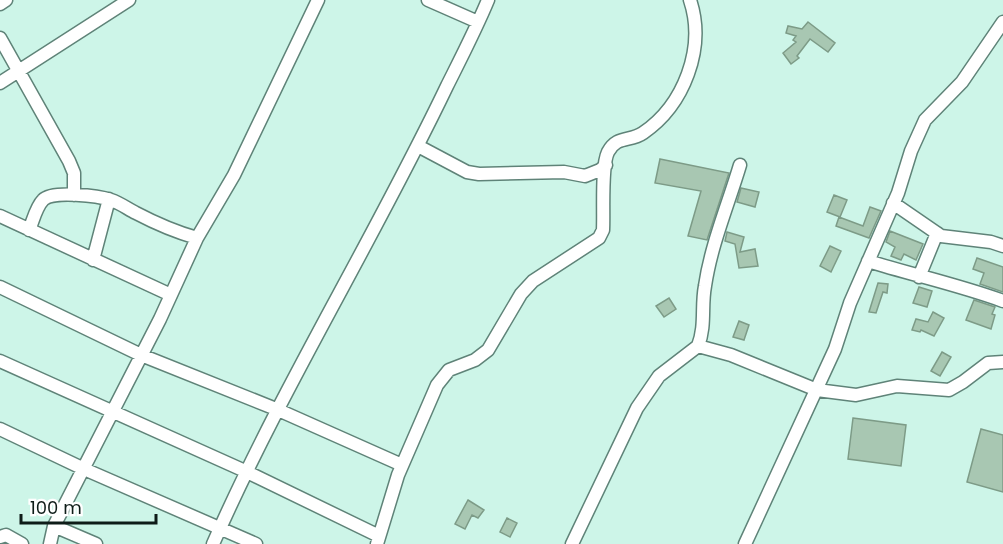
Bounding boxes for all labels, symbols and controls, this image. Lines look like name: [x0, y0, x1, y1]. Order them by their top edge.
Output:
scale bar: [21, 487, 156, 525]
text: 100 m: [30, 495, 82, 520]

